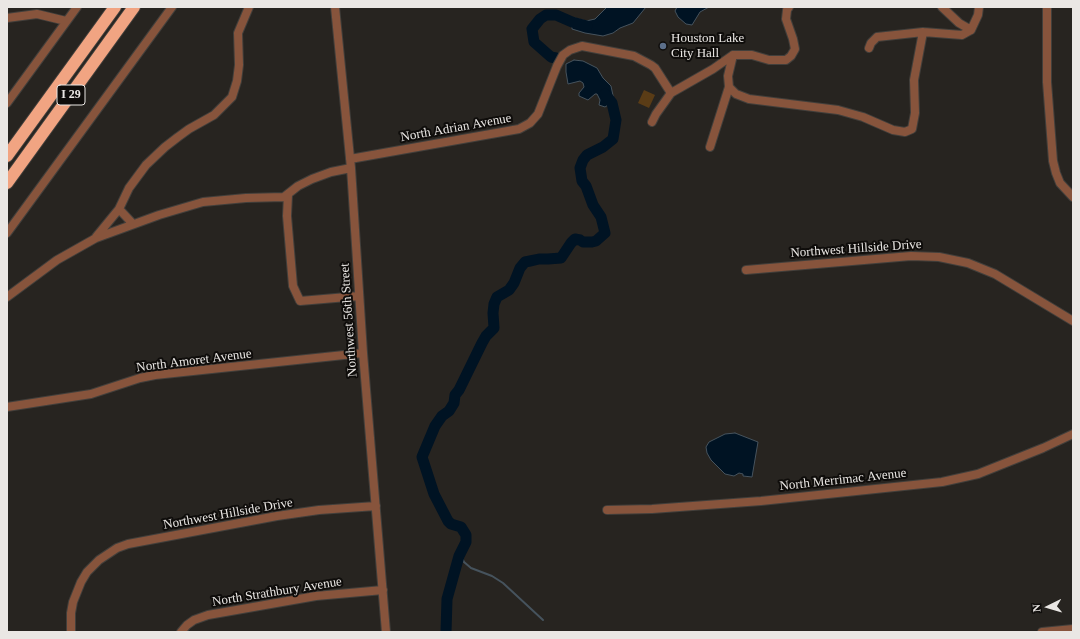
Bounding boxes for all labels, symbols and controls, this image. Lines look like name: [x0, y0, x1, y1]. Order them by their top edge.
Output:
place label: Houston Lake City Hall: [671, 31, 744, 62]
marker: Houston Lake City Hall: [658, 41, 668, 51]
road number: I 29: [57, 85, 85, 105]
street label: North Adrian Avenue: [399, 111, 513, 145]
street label: Northwest Hillside Drive: [790, 237, 922, 261]
street label: Northwest 56th Street: [337, 263, 361, 377]
street label: North Amoret Avenue: [135, 346, 253, 376]
street label: North Merrimac Avenue: [779, 466, 907, 494]
street label: Northwest Hillside Drive: [162, 495, 294, 533]
street label: North Strathbury Avenue: [211, 574, 343, 610]
north arrow: [1028, 587, 1068, 627]
text: N: [1030, 604, 1042, 613]

